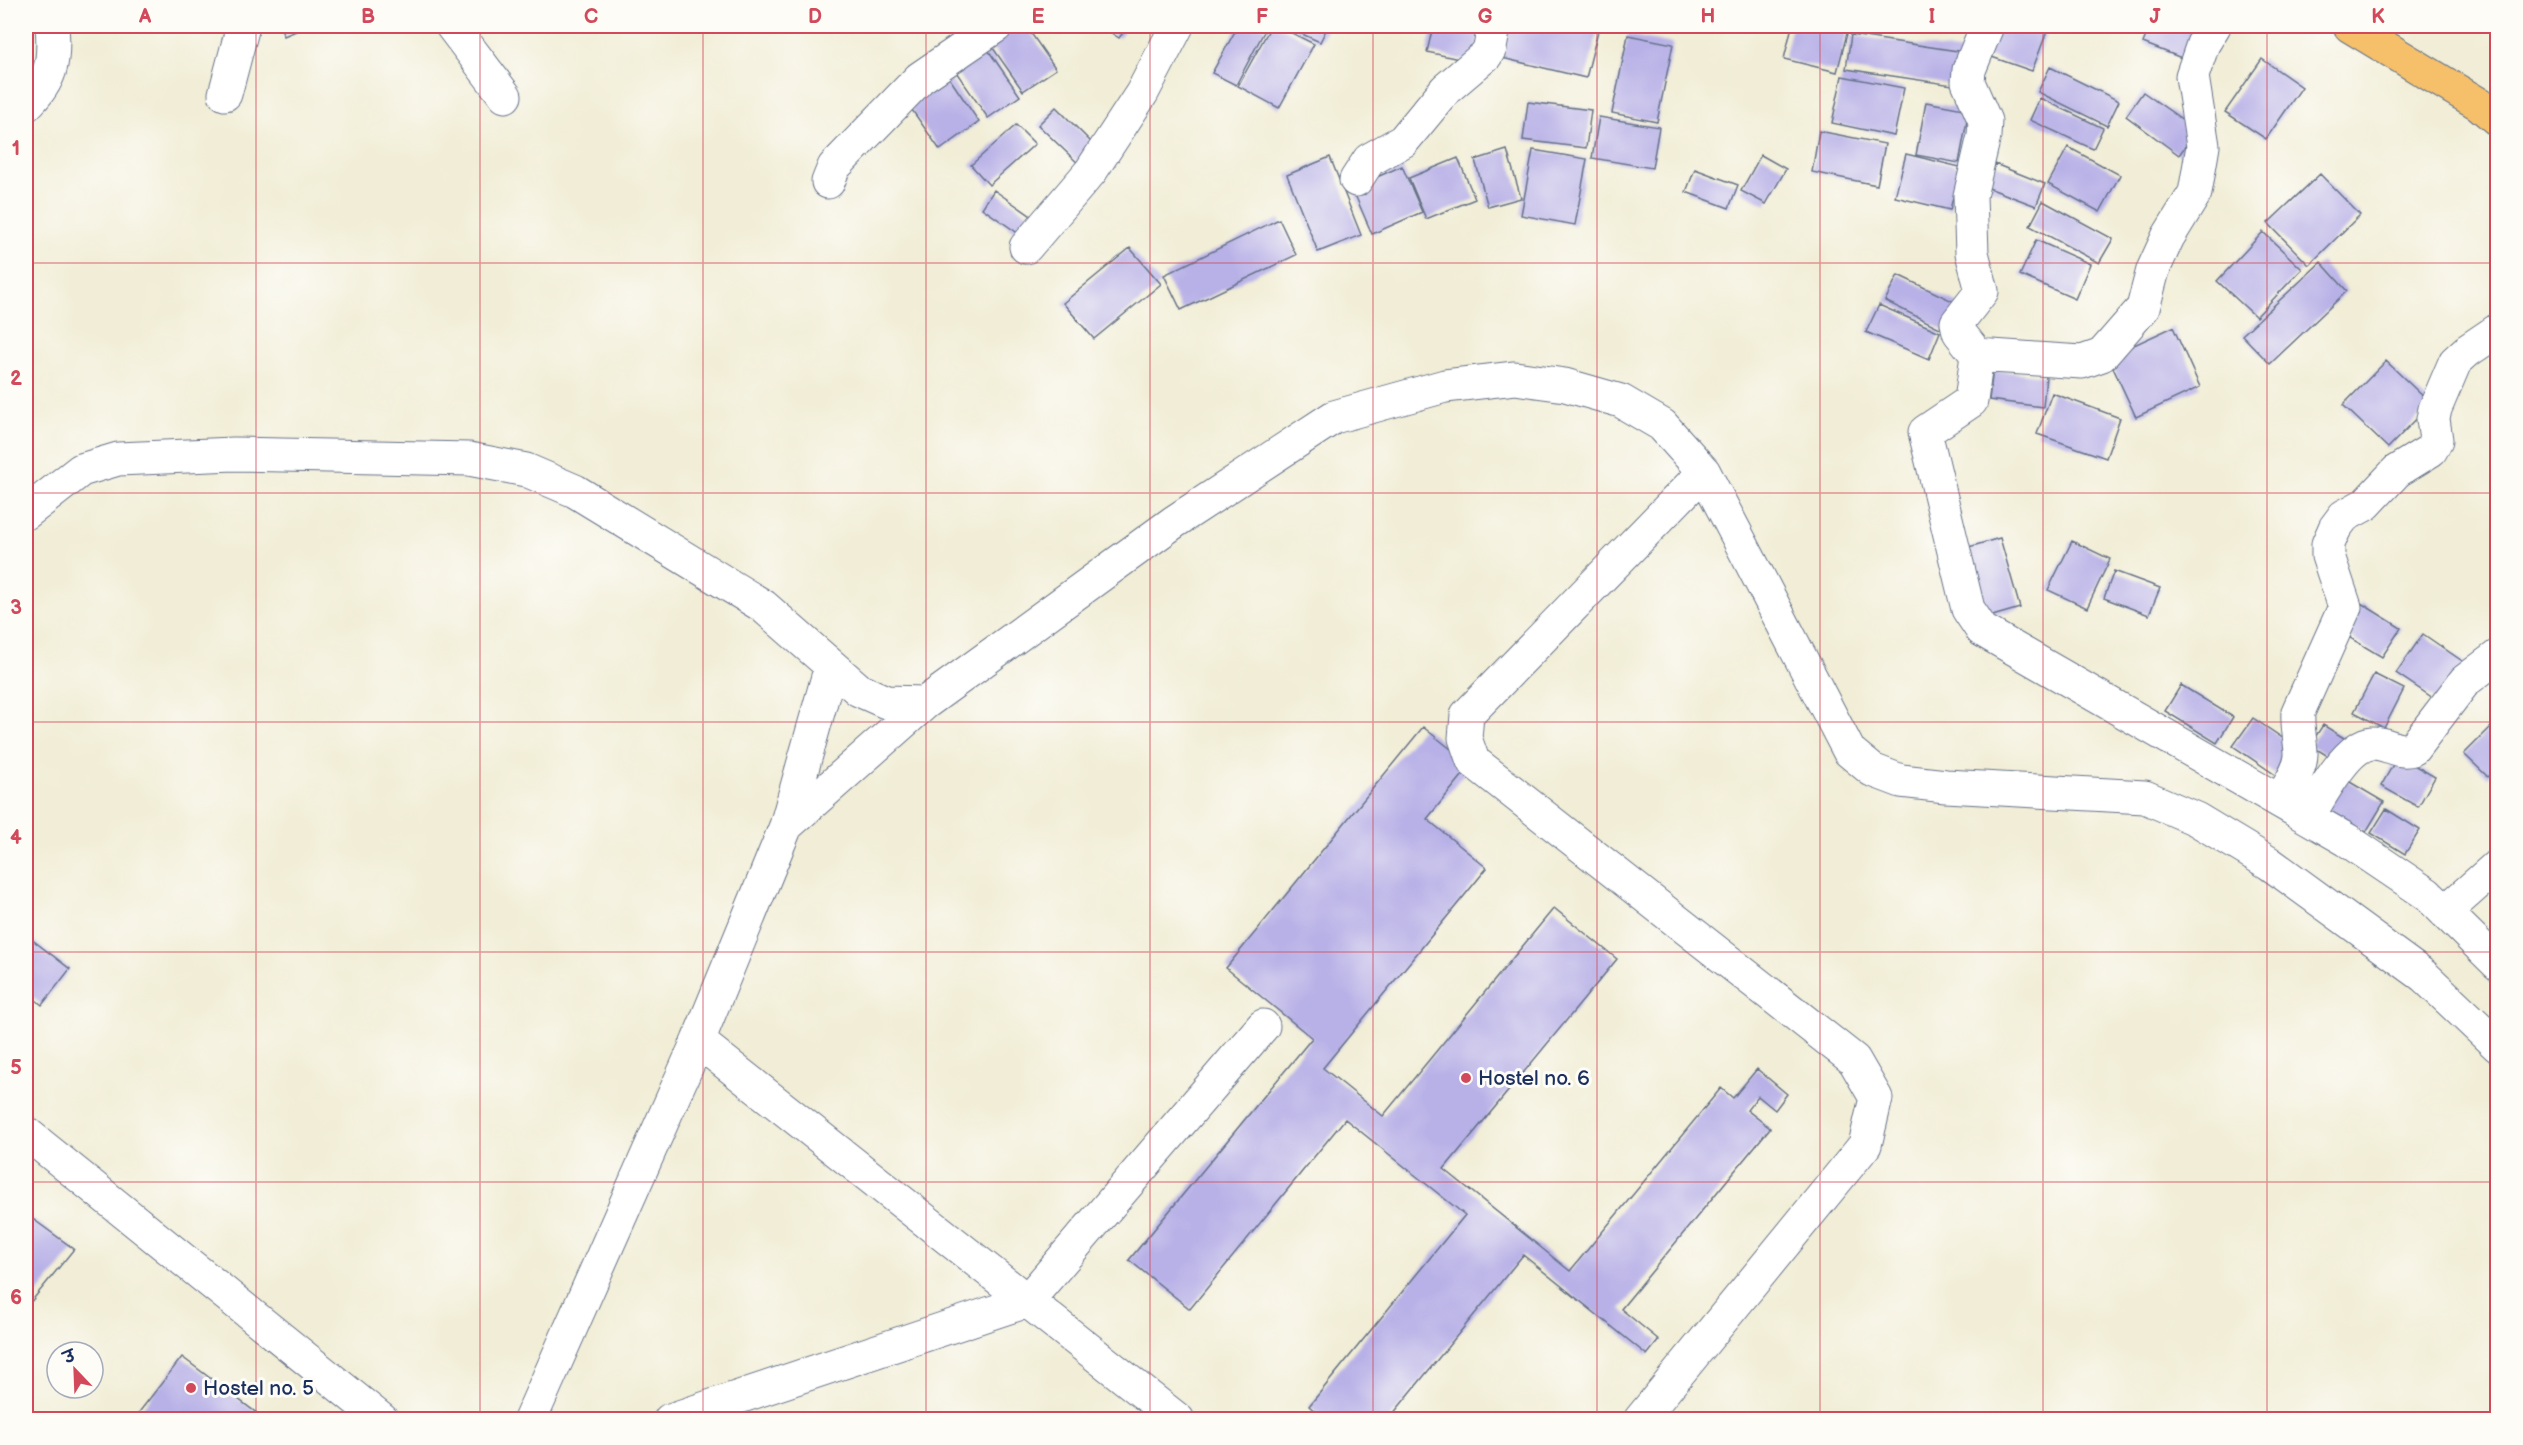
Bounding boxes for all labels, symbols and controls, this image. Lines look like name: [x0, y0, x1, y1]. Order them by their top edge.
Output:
text: A: [138, 5, 152, 29]
text: B: [361, 5, 375, 29]
text: C: [584, 5, 598, 29]
text: D: [808, 5, 822, 29]
text: E: [1032, 5, 1045, 29]
text: F: [1256, 5, 1268, 29]
text: G: [1478, 5, 1493, 29]
text: H: [1701, 5, 1715, 29]
text: I: [1929, 5, 1935, 29]
text: J: [2150, 5, 2162, 29]
text: K: [2371, 5, 2385, 29]
text: 1: [12, 137, 20, 161]
text: 2: [10, 367, 22, 391]
text: 3: [10, 596, 22, 620]
text: 4: [10, 826, 22, 850]
text: 5: [10, 1056, 22, 1080]
place label: Hostel no. 6: [1478, 1066, 1590, 1091]
marker: Hostel no. 6: [1459, 1071, 1473, 1085]
text: 6: [10, 1286, 22, 1310]
north arrow: [45, 1340, 105, 1400]
text: उ: [59, 1346, 80, 1369]
place label: Hostel no. 5: [203, 1376, 314, 1401]
marker: Hostel no. 5: [184, 1381, 198, 1395]

